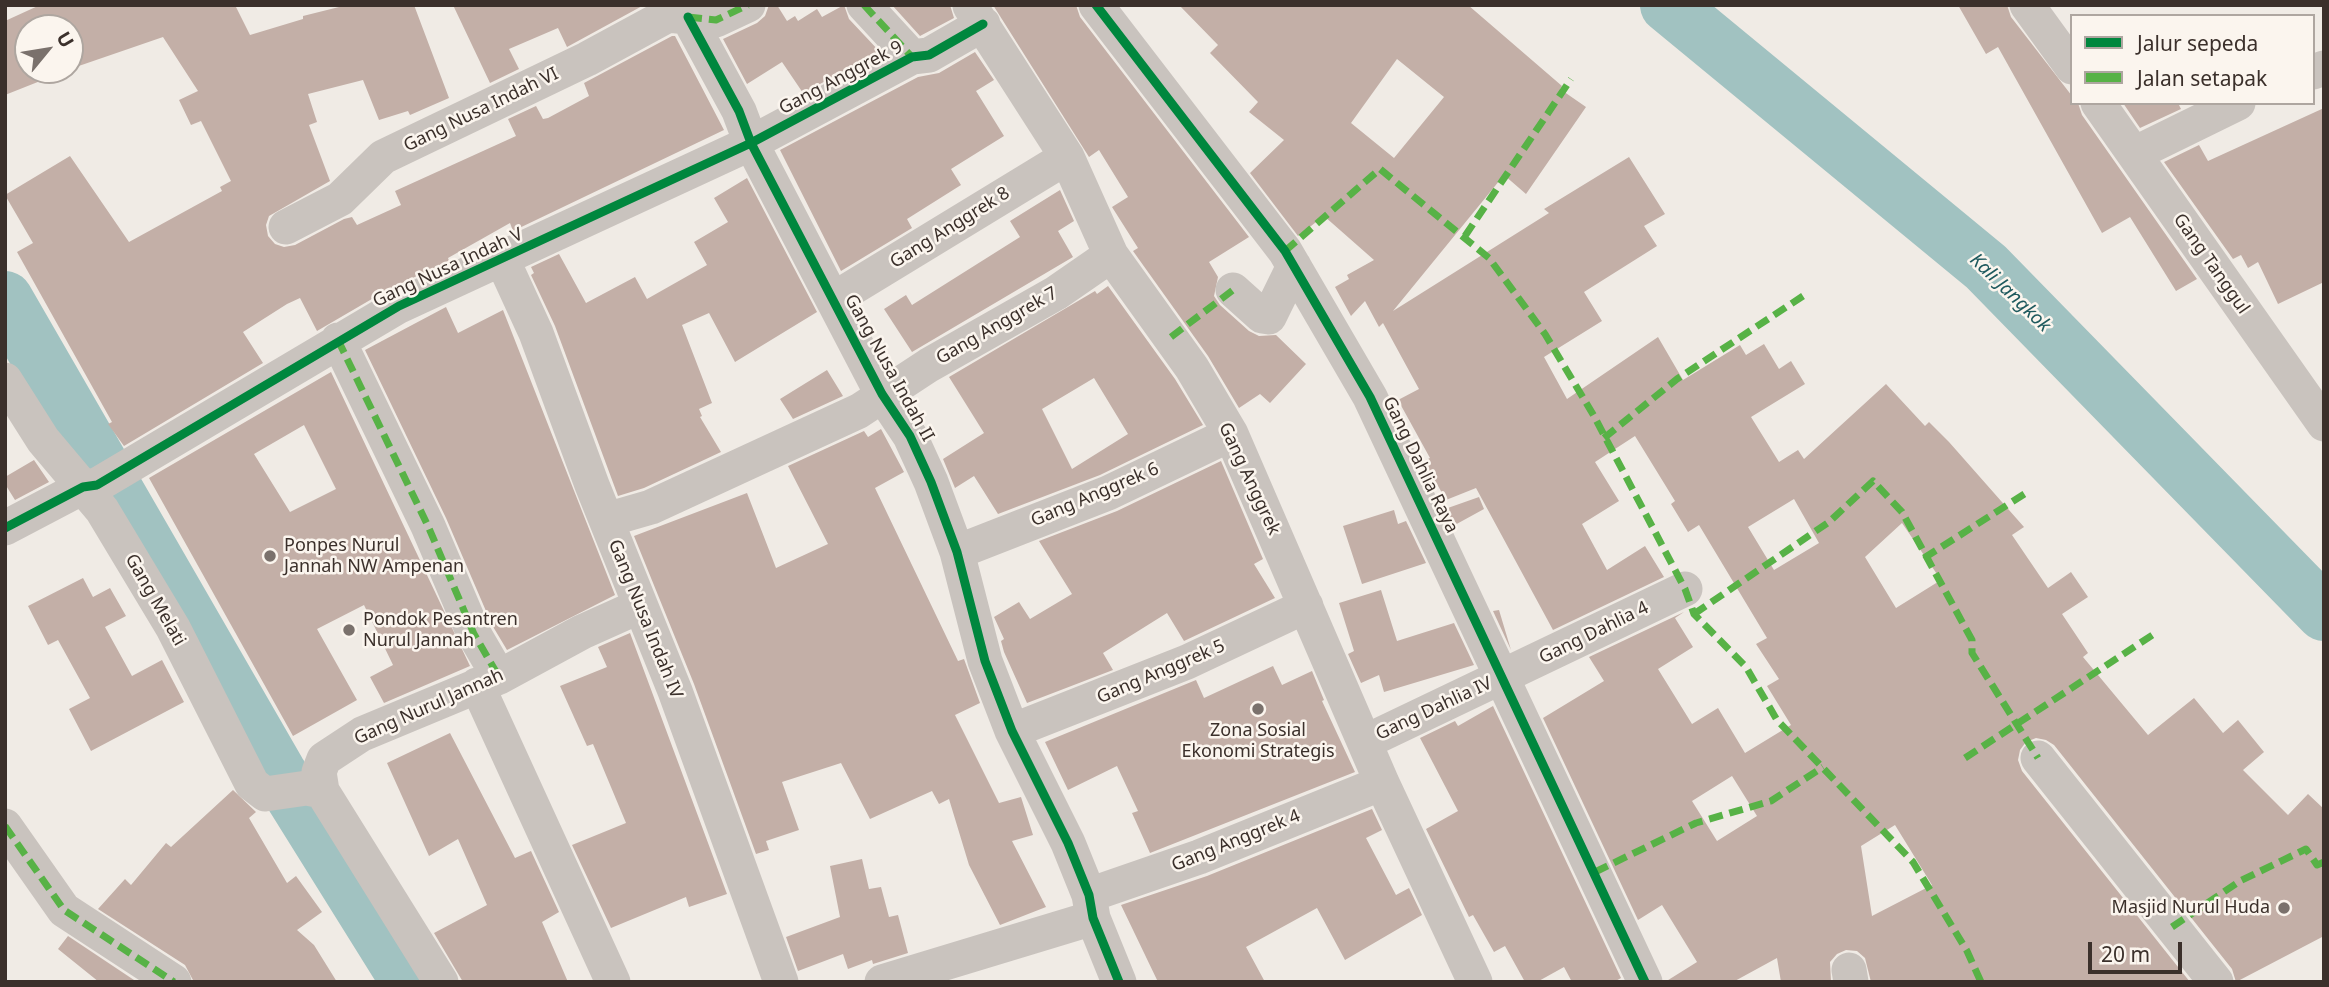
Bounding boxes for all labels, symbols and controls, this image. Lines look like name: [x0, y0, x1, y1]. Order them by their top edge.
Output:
north arrow: [14, 14, 84, 84]
legend: [2070, 14, 2315, 105]
text: U: [51, 27, 80, 52]
text: Jalur sepeda: [2137, 29, 2258, 57]
street label: Gang Anggrek 9: [776, 36, 906, 120]
street label: Gang Nusa Indah VI: [400, 63, 562, 157]
text: Jalan setapak: [2137, 64, 2267, 92]
street label: Gang Anggrek 8: [886, 183, 1014, 273]
street label: Gang Tanggul: [2168, 210, 2254, 318]
street label: Gang Nusa Indah V: [369, 224, 527, 312]
water label: Kali Jangkok: [1965, 249, 2055, 337]
street label: Gang Anggrek 7: [932, 282, 1062, 370]
street label: Gang Nusa Indah II: [840, 291, 938, 445]
street label: Gang Dahlia Raya: [1378, 393, 1462, 537]
street label: Gang Anggrek: [1213, 419, 1285, 539]
street label: Gang Anggrek 6: [1028, 458, 1162, 532]
place label: Ponpes Nurul Jannah NW Ampenan: [284, 535, 464, 578]
street label: Gang Nusa Indah IV: [603, 536, 687, 702]
marker: Ponpes Nurul Jannah NW Ampenan: [262, 548, 278, 564]
street label: Gang Melati: [120, 550, 190, 650]
street label: Gang Dahlia 4: [1536, 597, 1652, 669]
place label: Pondok Pesantren Nurul Jannah: [363, 609, 518, 652]
marker: Pondok Pesantren Nurul Jannah: [341, 622, 357, 638]
street label: Gang Anggrek 5: [1094, 635, 1228, 709]
street label: Gang Nurul Jannah: [351, 664, 507, 750]
street label: Gang Dahlia IV: [1373, 673, 1495, 745]
marker: Zona Sosial Ekonomi Strategis: [1250, 701, 1266, 717]
place label: Zona Sosial Ekonomi Strategis: [1181, 720, 1335, 762]
street label: Gang Anggrek 4: [1169, 805, 1303, 877]
place label: Masjid Nurul Huda: [2112, 897, 2270, 919]
marker: Masjid Nurul Huda: [2276, 900, 2292, 916]
scale bar: [2091, 928, 2186, 972]
text: 20 m: [2101, 940, 2150, 968]

